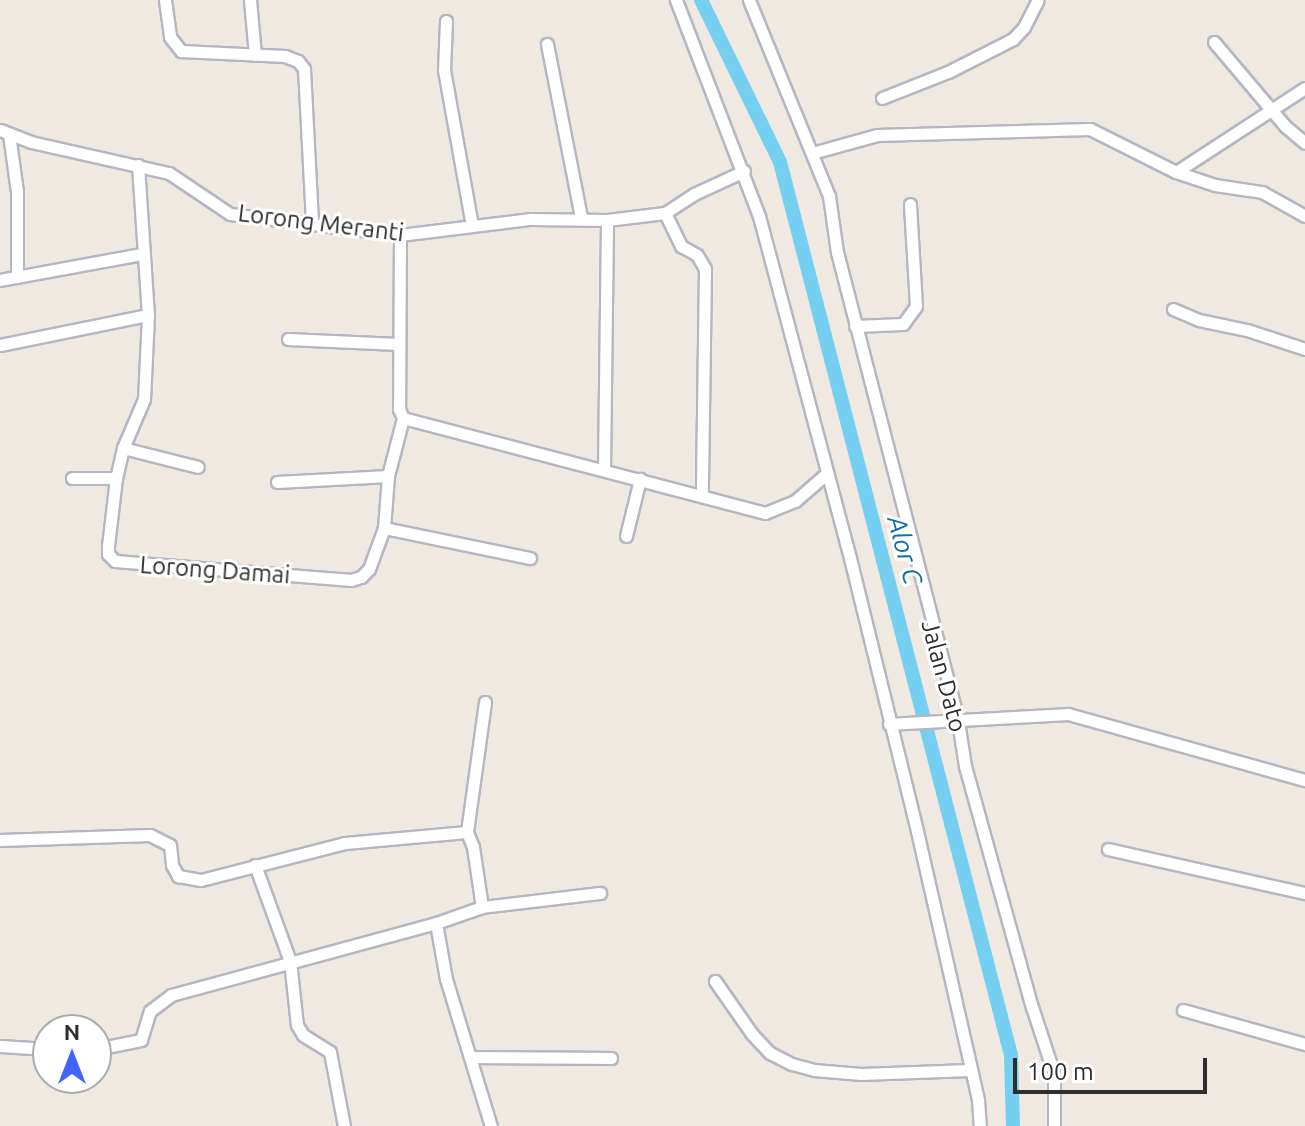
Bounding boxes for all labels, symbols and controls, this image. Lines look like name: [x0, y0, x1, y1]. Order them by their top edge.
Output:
street label: Lorong Meranti: [236, 199, 406, 247]
water label: Alor C: [881, 512, 929, 588]
street label: Lorong Damai: [139, 550, 291, 590]
street label: Jalan Dato: [915, 617, 973, 735]
north arrow: [32, 1014, 112, 1094]
text: N: [64, 1019, 80, 1044]
scale bar: [1017, 1042, 1211, 1092]
text: 100 m: [1027, 1058, 1094, 1085]

